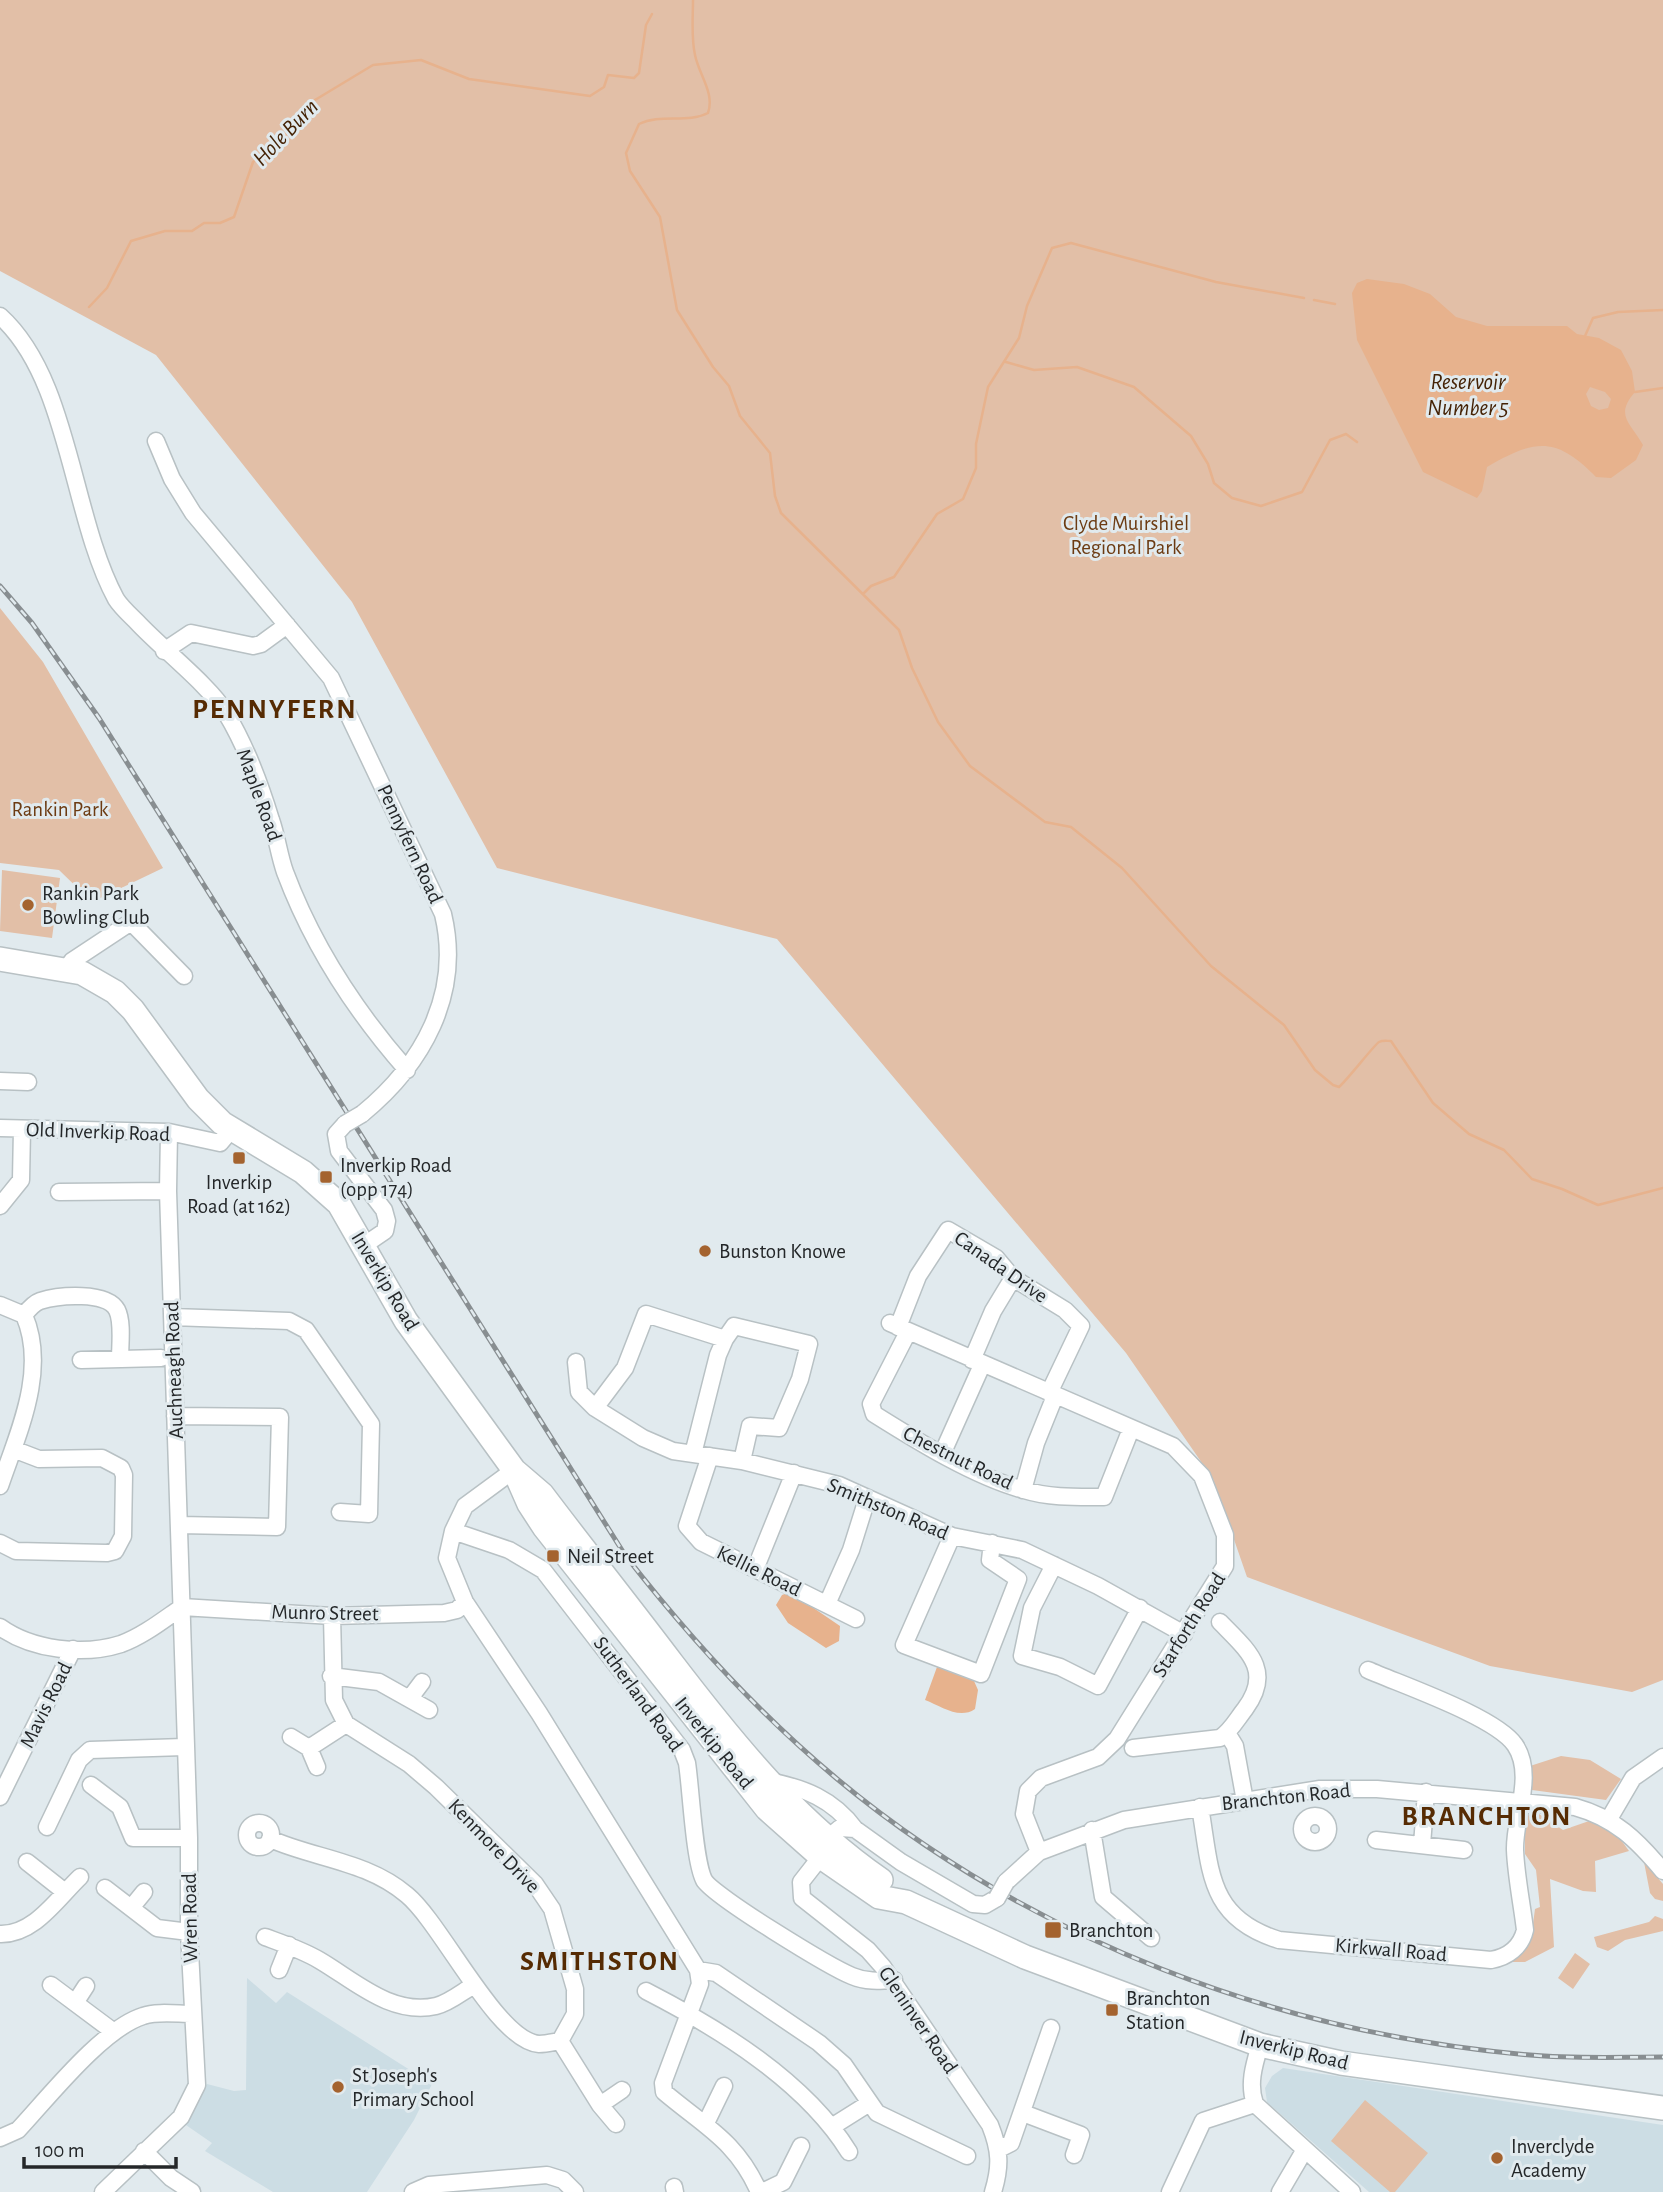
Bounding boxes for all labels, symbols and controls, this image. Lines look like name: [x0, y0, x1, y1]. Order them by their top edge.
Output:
water label: Hole Burn: [249, 95, 323, 171]
water label: Reservoir Number 5: [1427, 371, 1509, 420]
park label: Clyde Muirshiel Regional Park: [1063, 513, 1189, 558]
district label: PENNYFERN: [192, 696, 358, 724]
street label: Maple Road: [233, 746, 285, 844]
street label: Pennyfern Road: [373, 781, 447, 907]
park label: Rankin Park: [12, 799, 109, 820]
place label: Rankin Park Bowling Club: [42, 883, 150, 928]
marker: Rankin Park Bowling Club: [20, 897, 36, 913]
street label: Old Inverkip Road: [25, 1119, 171, 1145]
marker: Inverkip Road (at 162): [231, 1150, 247, 1166]
place label: Inverkip Road (opp 174): [340, 1155, 452, 1200]
marker: Inverkip Road (opp 174): [318, 1169, 334, 1185]
place label: Inverkip Road (at 162): [187, 1172, 291, 1217]
street label: Canada Drive: [950, 1227, 1052, 1307]
street label: Inverkip Road: [347, 1228, 423, 1334]
place label: Bunston Knowe: [719, 1241, 846, 1262]
marker: Bunston Knowe: [697, 1243, 713, 1259]
street label: Auchneagh Road: [161, 1301, 187, 1439]
street label: Chestnut Road: [900, 1422, 1016, 1494]
street label: Smithston Road: [824, 1474, 952, 1544]
street label: Kellie Road: [713, 1542, 805, 1600]
place label: Neil Street: [567, 1546, 654, 1567]
marker: Neil Street: [545, 1548, 561, 1564]
street label: Starforth Road: [1149, 1569, 1229, 1681]
street label: Munro Street: [271, 1602, 379, 1624]
street label: Sutherland Road: [589, 1633, 687, 1755]
street label: Mavis Road: [16, 1659, 76, 1751]
street label: Inverkip Road: [671, 1693, 757, 1793]
street label: Branchton Road: [1220, 1780, 1352, 1814]
street label: Kenmore Drive: [444, 1795, 544, 1897]
district label: BRANCHTON: [1401, 1803, 1573, 1831]
street label: Wren Road: [179, 1873, 201, 1963]
marker: Branchton: [1043, 1920, 1063, 1940]
place label: Branchton: [1069, 1920, 1153, 1941]
street label: Kirkwall Road: [1334, 1935, 1448, 1965]
district label: SMITHSTON: [520, 1948, 680, 1976]
street label: Gleninver Road: [875, 1963, 961, 2077]
place label: Branchton Station: [1126, 1988, 1210, 2033]
marker: Branchton Station: [1104, 2002, 1120, 2018]
street label: Inverkip Road: [1237, 2026, 1351, 2074]
place label: St Joseph's Primary School: [352, 2065, 475, 2110]
marker: St Joseph's Primary School: [330, 2079, 346, 2095]
scale bar: [24, 2126, 177, 2170]
place label: Inverclyde Academy: [1511, 2136, 1594, 2181]
text: 100 m: [35, 2140, 85, 2161]
marker: Inverclyde Academy: [1489, 2150, 1505, 2166]

